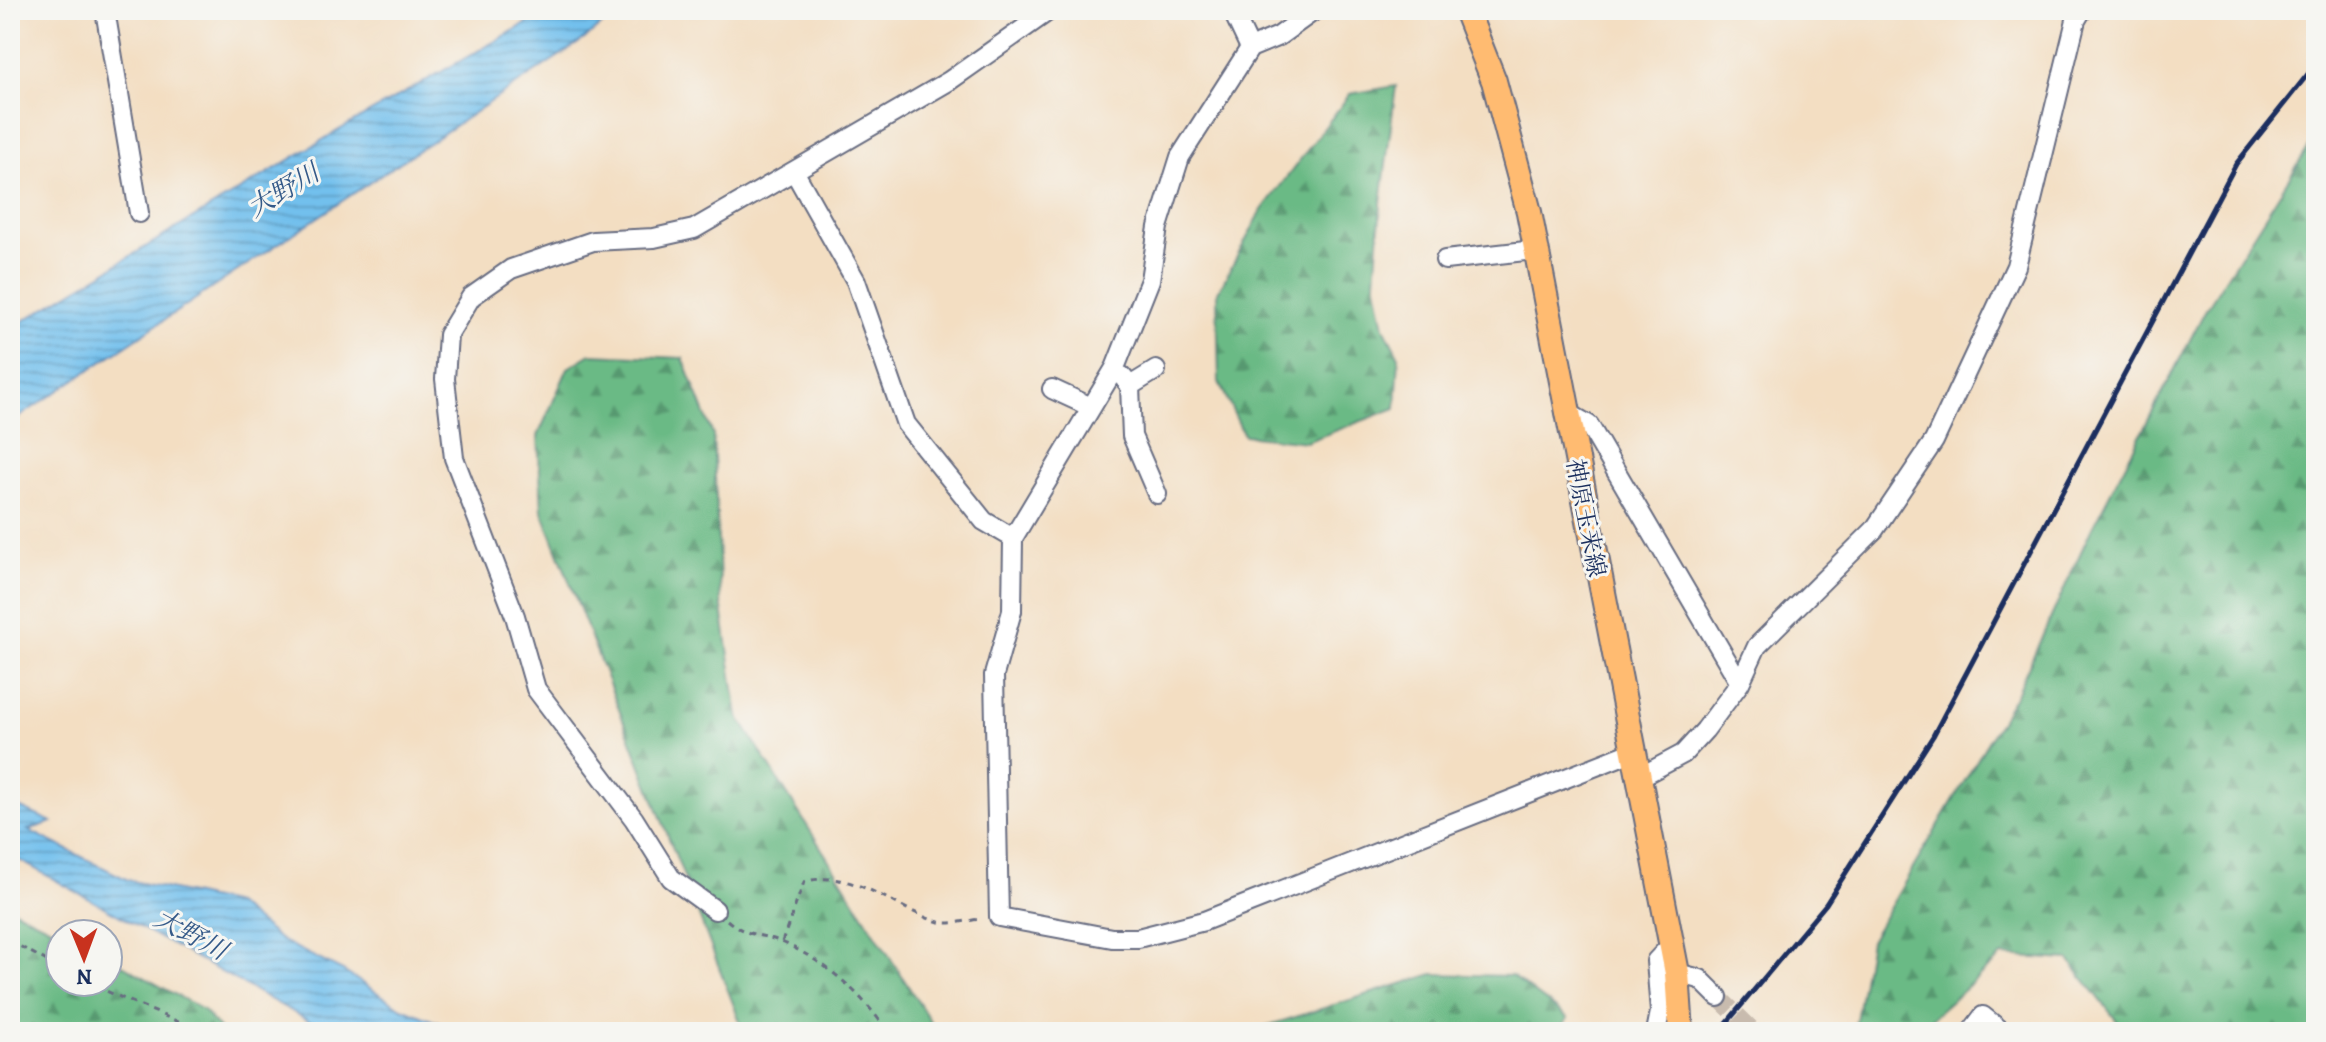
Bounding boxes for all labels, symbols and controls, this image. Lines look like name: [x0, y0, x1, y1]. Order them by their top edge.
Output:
water label: 大野川: [241, 154, 328, 226]
street label: 神原玉来線: [1559, 456, 1613, 580]
water label: 大野川: [148, 901, 236, 970]
north arrow: [44, 918, 124, 998]
text: N: [76, 962, 93, 992]

